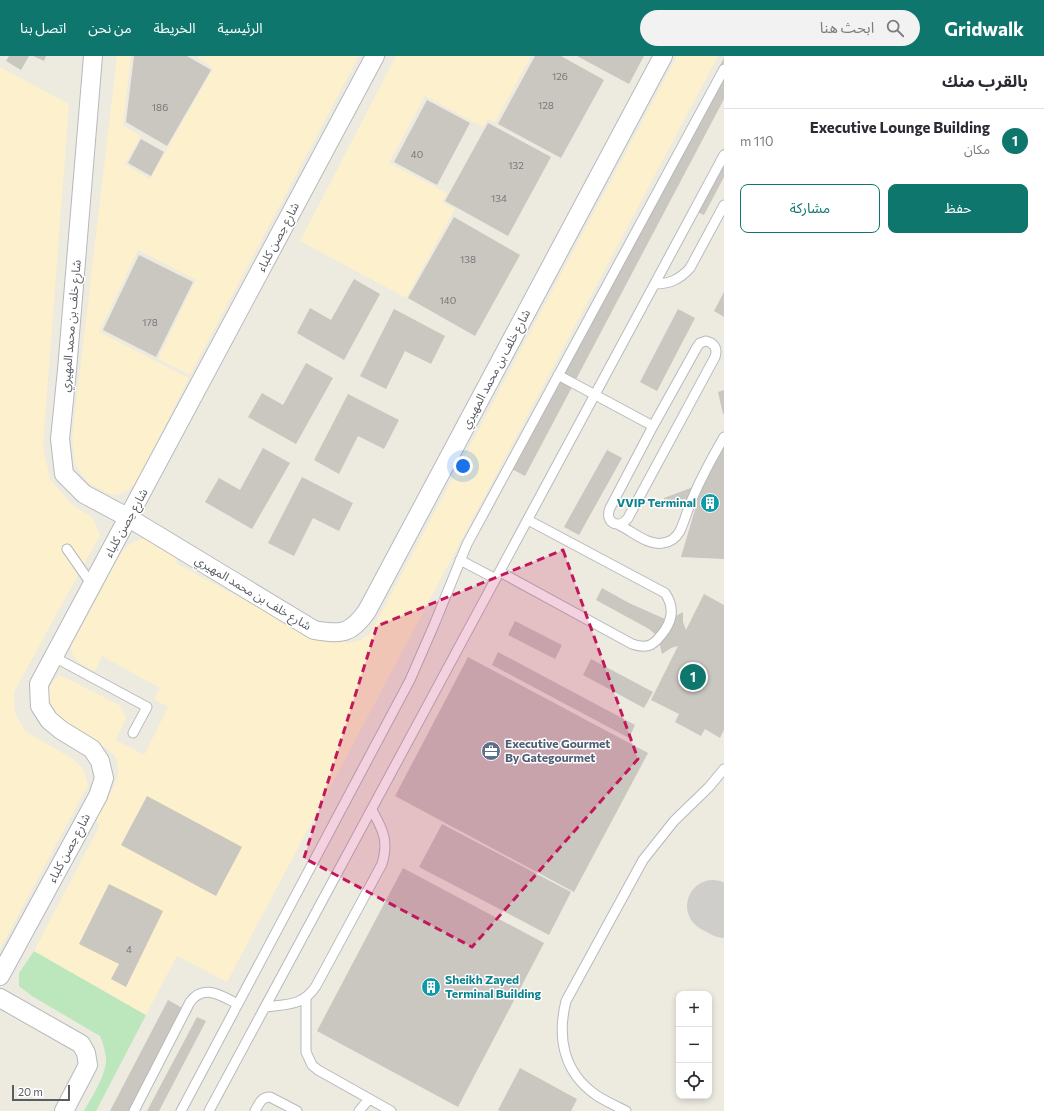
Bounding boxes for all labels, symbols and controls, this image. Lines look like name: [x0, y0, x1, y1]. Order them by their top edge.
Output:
search box: [640, 10, 920, 46]
icon: search: [884, 17, 906, 39]
text: Gridwalk: [944, 17, 1024, 40]
text: ابحث هنا: [820, 18, 874, 36]
text: اتصل بنا: [20, 19, 66, 36]
text: من نحن: [88, 19, 132, 36]
text: الخريطة: [154, 19, 195, 36]
text: الرئيسية: [217, 19, 262, 36]
house number: 126: [552, 70, 568, 82]
text: بالقرب منك: [942, 70, 1028, 91]
house number: 128: [538, 99, 554, 111]
house number: 186: [152, 101, 168, 113]
text: Executive Lounge Building: [810, 118, 990, 136]
text: 110 m: [740, 133, 773, 149]
text: 1: [1012, 133, 1018, 149]
text: مكان: [964, 141, 990, 157]
house number: 40: [411, 148, 423, 160]
house number: 132: [508, 159, 524, 171]
button: مشاركة: [740, 184, 880, 233]
button: حفظ: [888, 184, 1028, 233]
house number: 134: [491, 192, 507, 204]
street label: شارع حِصن كلباء: [253, 200, 304, 275]
house number: 138: [460, 253, 476, 265]
street label: شارع خلف بن محمد المهيري: [57, 259, 87, 393]
house number: 140: [440, 294, 456, 306]
street label: شارع خلف بن محمد المهيري: [458, 307, 536, 432]
house number: 178: [142, 316, 158, 328]
your location: [453, 456, 473, 476]
street label: شارع حِصن كلباء: [101, 486, 152, 561]
building icon: VVIP Terminal: [699, 492, 721, 514]
place label: VVIP Terminal: [617, 495, 696, 509]
street label: شارع خلف بن محمد المهيري: [191, 552, 314, 636]
pin: 1: [680, 662, 706, 692]
place label: Executive Gourmet By Gategourmet: [505, 736, 610, 764]
office icon: Executive Gourmet By Gategourmet: [480, 740, 502, 762]
street label: شارع حِصن كلباء: [44, 811, 95, 886]
house number: 4: [126, 943, 132, 955]
place label: Sheikh Zayed Terminal Building: [445, 972, 541, 1000]
building icon: Sheikh Zayed Terminal Building: [420, 976, 442, 998]
map controls: [676, 991, 712, 1099]
button: +: [676, 991, 712, 1027]
button: −: [676, 1027, 712, 1063]
button: locate: [676, 1063, 712, 1099]
scale bar: [12, 1083, 70, 1102]
text: 20 m: [18, 1085, 43, 1098]

